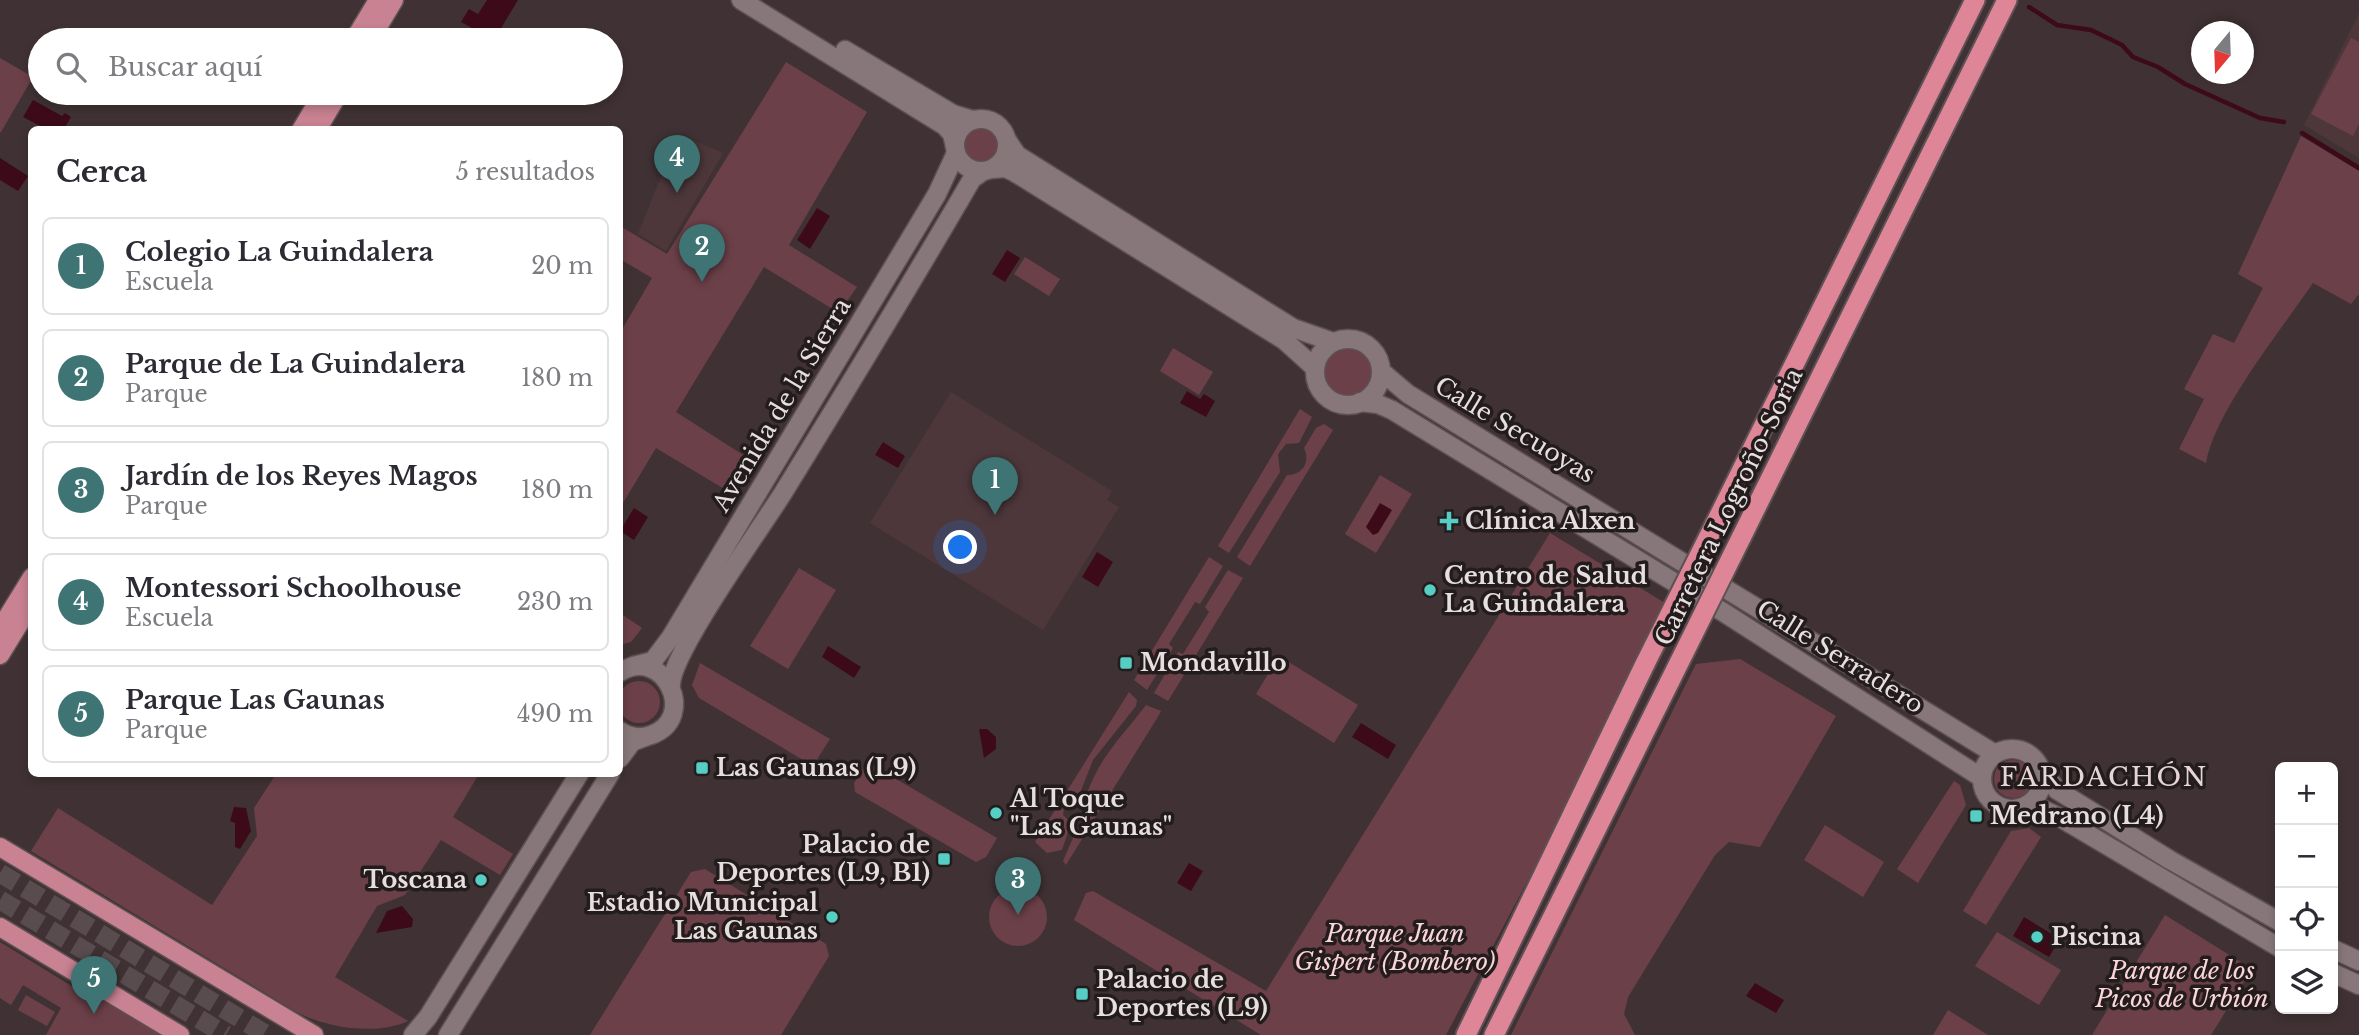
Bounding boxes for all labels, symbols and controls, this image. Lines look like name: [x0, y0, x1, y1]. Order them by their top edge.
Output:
north arrow: [2191, 21, 2254, 84]
search box: [28, 28, 623, 105]
icon: search: [52, 48, 90, 86]
text: Buscar aquí: [108, 51, 262, 83]
pin: 4: [654, 135, 700, 193]
text: Cerca: [56, 153, 147, 190]
text: 5 resultados: [456, 158, 595, 186]
pin: 2: [679, 224, 725, 282]
text: Colegio La Guindalera: [125, 236, 434, 268]
text: 1: [76, 252, 86, 280]
text: 20 m: [531, 252, 593, 280]
text: Escuela: [125, 268, 213, 296]
street label: Avenida de la Sierra: [706, 292, 857, 518]
text: Parque de La Guindalera: [125, 348, 466, 380]
street label: Carretera Logroño-Soria: [1649, 363, 1809, 650]
text: 2: [74, 364, 88, 392]
text: 180 m: [521, 364, 593, 392]
street label: Calle Secuoyas: [1430, 370, 1601, 489]
text: Parque: [125, 380, 208, 408]
pin: 1: [972, 457, 1018, 515]
text: Jardín de los Reyes Magos: [125, 460, 478, 492]
text: 3: [74, 476, 88, 504]
text: 180 m: [521, 476, 593, 504]
text: Parque: [125, 492, 208, 520]
place label: Clínica Alxen: [1465, 506, 1636, 535]
marker: Clínica Alxen: [1439, 511, 1459, 531]
your location: [943, 530, 977, 564]
place label: Centro de Salud La Guindalera: [1444, 561, 1648, 618]
text: Montessori Schoolhouse: [125, 572, 462, 604]
marker: Centro de Salud La Guindalera: [1422, 582, 1438, 598]
text: 4: [73, 588, 89, 616]
text: 230 m: [517, 588, 593, 616]
street label: Calle Serradero: [1752, 594, 1929, 719]
text: Escuela: [125, 604, 213, 632]
place label: Mondavillo: [1140, 648, 1287, 677]
marker: Mondavillo: [1118, 655, 1134, 671]
text: Parque Las Gaunas: [125, 684, 385, 716]
text: 5: [74, 700, 88, 728]
text: 490 m: [517, 700, 593, 728]
text: Parque: [125, 716, 208, 744]
place label: Las Gaunas (L9): [716, 753, 916, 782]
marker: Las Gaunas (L9): [694, 760, 710, 776]
district label: FARDACHÓN: [2000, 761, 2208, 793]
map controls: [2275, 762, 2338, 1014]
button: +: [2275, 762, 2338, 825]
place label: Al Toque "Las Gaunas": [1009, 784, 1172, 841]
place label: Medrano (L4): [1990, 801, 2164, 830]
marker: Al Toque "Las Gaunas": [988, 805, 1004, 821]
marker: Medrano (L4): [1968, 808, 1984, 824]
button: −: [2275, 825, 2338, 888]
place label: Palacio de Deportes (L9, B1): [716, 830, 930, 887]
marker: Palacio de Deportes (L9, B1): [936, 851, 952, 867]
pin: 3: [995, 857, 1041, 915]
place label: Toscana: [364, 865, 467, 894]
marker: Toscana: [473, 872, 489, 888]
place label: Estadio Municipal Las Gaunas: [587, 888, 818, 945]
button: locate: [2275, 888, 2338, 951]
marker: Estadio Municipal Las Gaunas: [824, 909, 840, 925]
park label: Parque Juan Gispert (Bombero): [1295, 919, 1495, 976]
place label: Piscina: [2051, 922, 2142, 951]
marker: Piscina: [2029, 929, 2045, 945]
button: layers: [2275, 951, 2338, 1014]
pin: 5: [71, 956, 117, 1014]
park label: Parque de los Picos de Urbión: [2094, 956, 2269, 1013]
place label: Palacio de Deportes (L9): [1096, 965, 1268, 1022]
marker: Palacio de Deportes (L9): [1074, 986, 1090, 1002]

